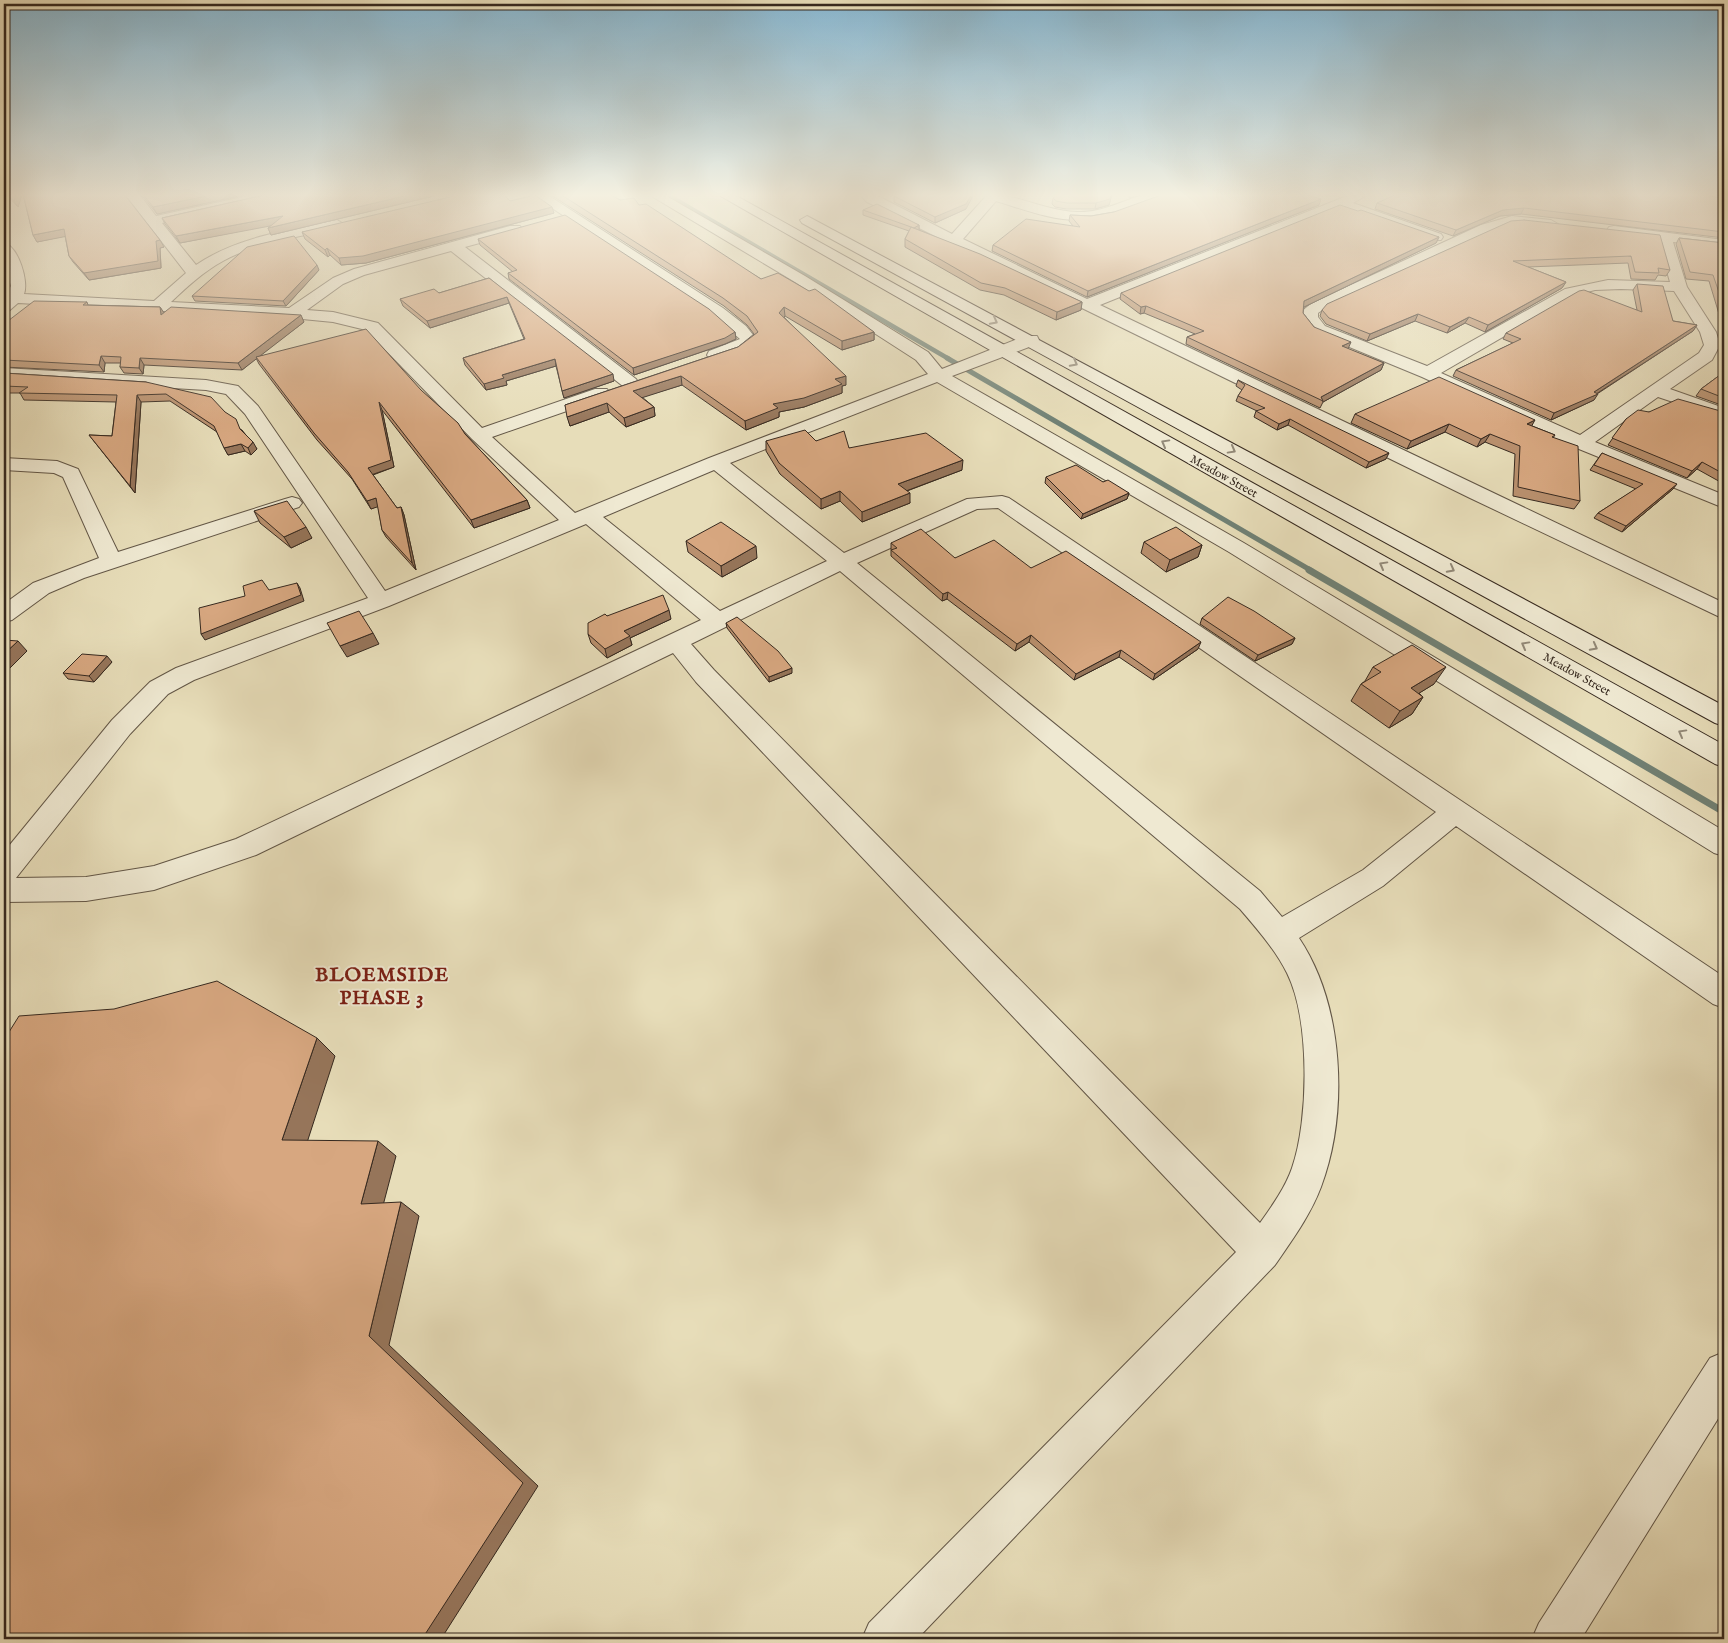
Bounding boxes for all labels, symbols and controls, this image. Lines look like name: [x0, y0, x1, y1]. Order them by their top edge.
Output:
one-way arrow: [989, 315, 998, 325]
one-way arrow: [1068, 357, 1077, 367]
one-way arrow: [1162, 439, 1171, 449]
one-way arrow: [1226, 443, 1235, 453]
street label: Meadow Street: [1187, 452, 1260, 501]
one-way arrow: [1380, 562, 1389, 572]
one-way arrow: [1446, 563, 1455, 573]
one-way arrow: [1589, 640, 1598, 650]
one-way arrow: [1521, 641, 1530, 651]
street label: Meadow Street: [1540, 650, 1613, 699]
one-way arrow: [1678, 730, 1687, 740]
district label: BLOEMSIDE PHASE 3: [315, 963, 449, 1011]

